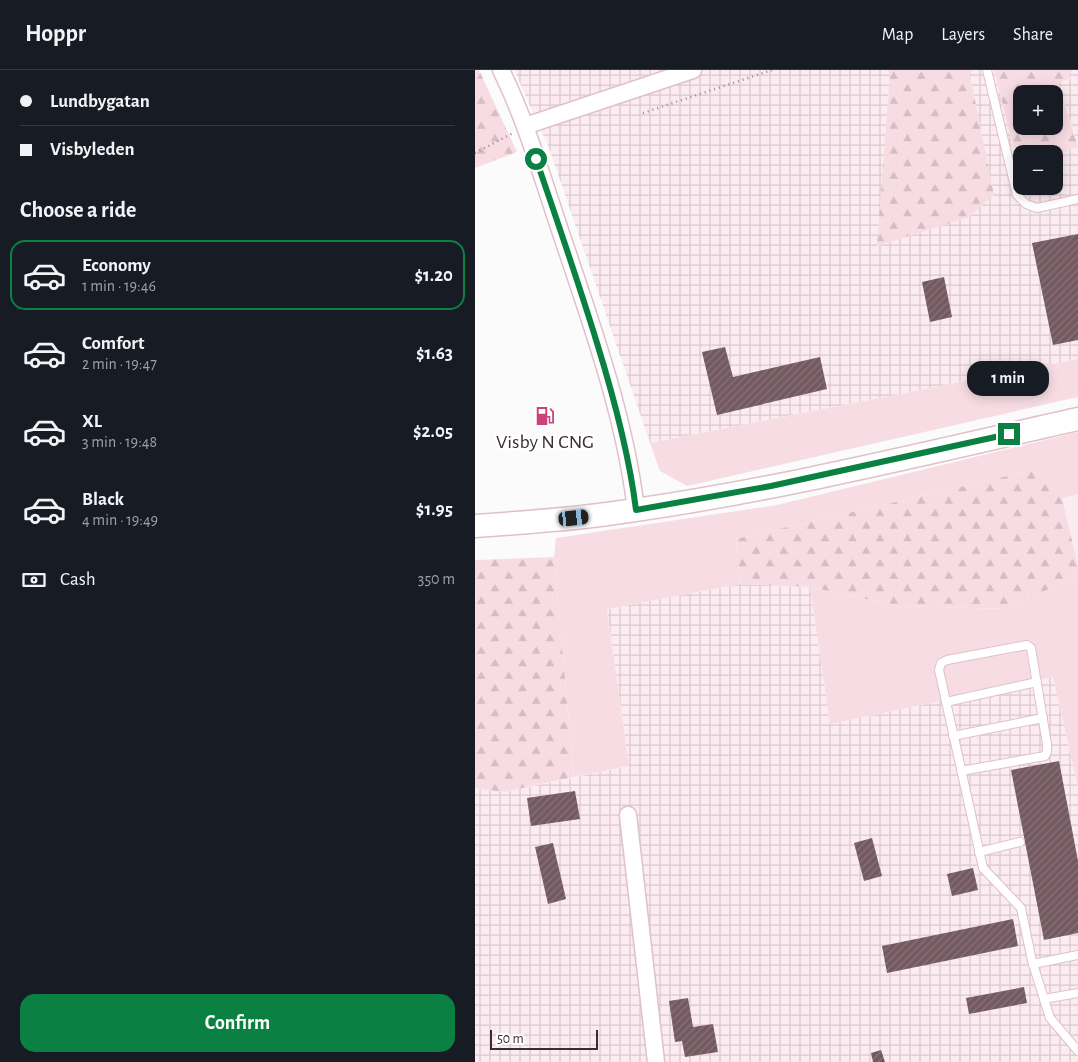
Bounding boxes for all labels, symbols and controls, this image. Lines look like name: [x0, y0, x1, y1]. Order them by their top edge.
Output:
text: Hoppr: [25, 22, 86, 46]
text: Map: [882, 26, 913, 44]
text: Layers: [941, 26, 985, 44]
text: Share: [1013, 26, 1053, 44]
map controls: [1013, 85, 1063, 195]
button: +: [1013, 85, 1063, 135]
text: Lundbygatan: [50, 92, 150, 111]
text: Visbyleden: [50, 140, 135, 159]
button: −: [1013, 145, 1063, 195]
route start: [525, 148, 547, 170]
text: Choose a ride: [20, 199, 136, 221]
icon: car: [22, 253, 67, 298]
text: Economy: [82, 256, 151, 275]
text: $1.20: [414, 266, 453, 285]
text: 1 min · 19:46: [82, 278, 156, 294]
icon: car: [22, 331, 67, 376]
text: Comfort: [82, 334, 144, 353]
text: $1.63: [416, 344, 453, 363]
text: 2 min · 19:47: [82, 356, 157, 372]
callout: 1 min: [968, 362, 1050, 396]
text: 1 min: [991, 370, 1025, 386]
fuel station icon: Visby N CNG: [534, 405, 556, 427]
icon: car: [22, 409, 67, 454]
text: XL: [82, 412, 102, 431]
text: $2.05: [413, 422, 453, 441]
route end: [998, 423, 1020, 445]
place label: Visby N CNG: [496, 432, 594, 452]
text: 3 min · 19:48: [82, 434, 157, 450]
icon: car: [22, 487, 67, 532]
text: Black: [82, 490, 124, 509]
text: $1.95: [416, 500, 453, 519]
car: [558, 509, 589, 527]
text: 4 min · 19:49: [82, 512, 158, 528]
icon: cash: [20, 566, 48, 594]
text: Cash: [60, 570, 96, 589]
text: 350 m: [418, 571, 455, 587]
button: Confirm: [20, 994, 455, 1052]
scale bar: [490, 1027, 597, 1050]
text: 50 m: [497, 1032, 524, 1046]

